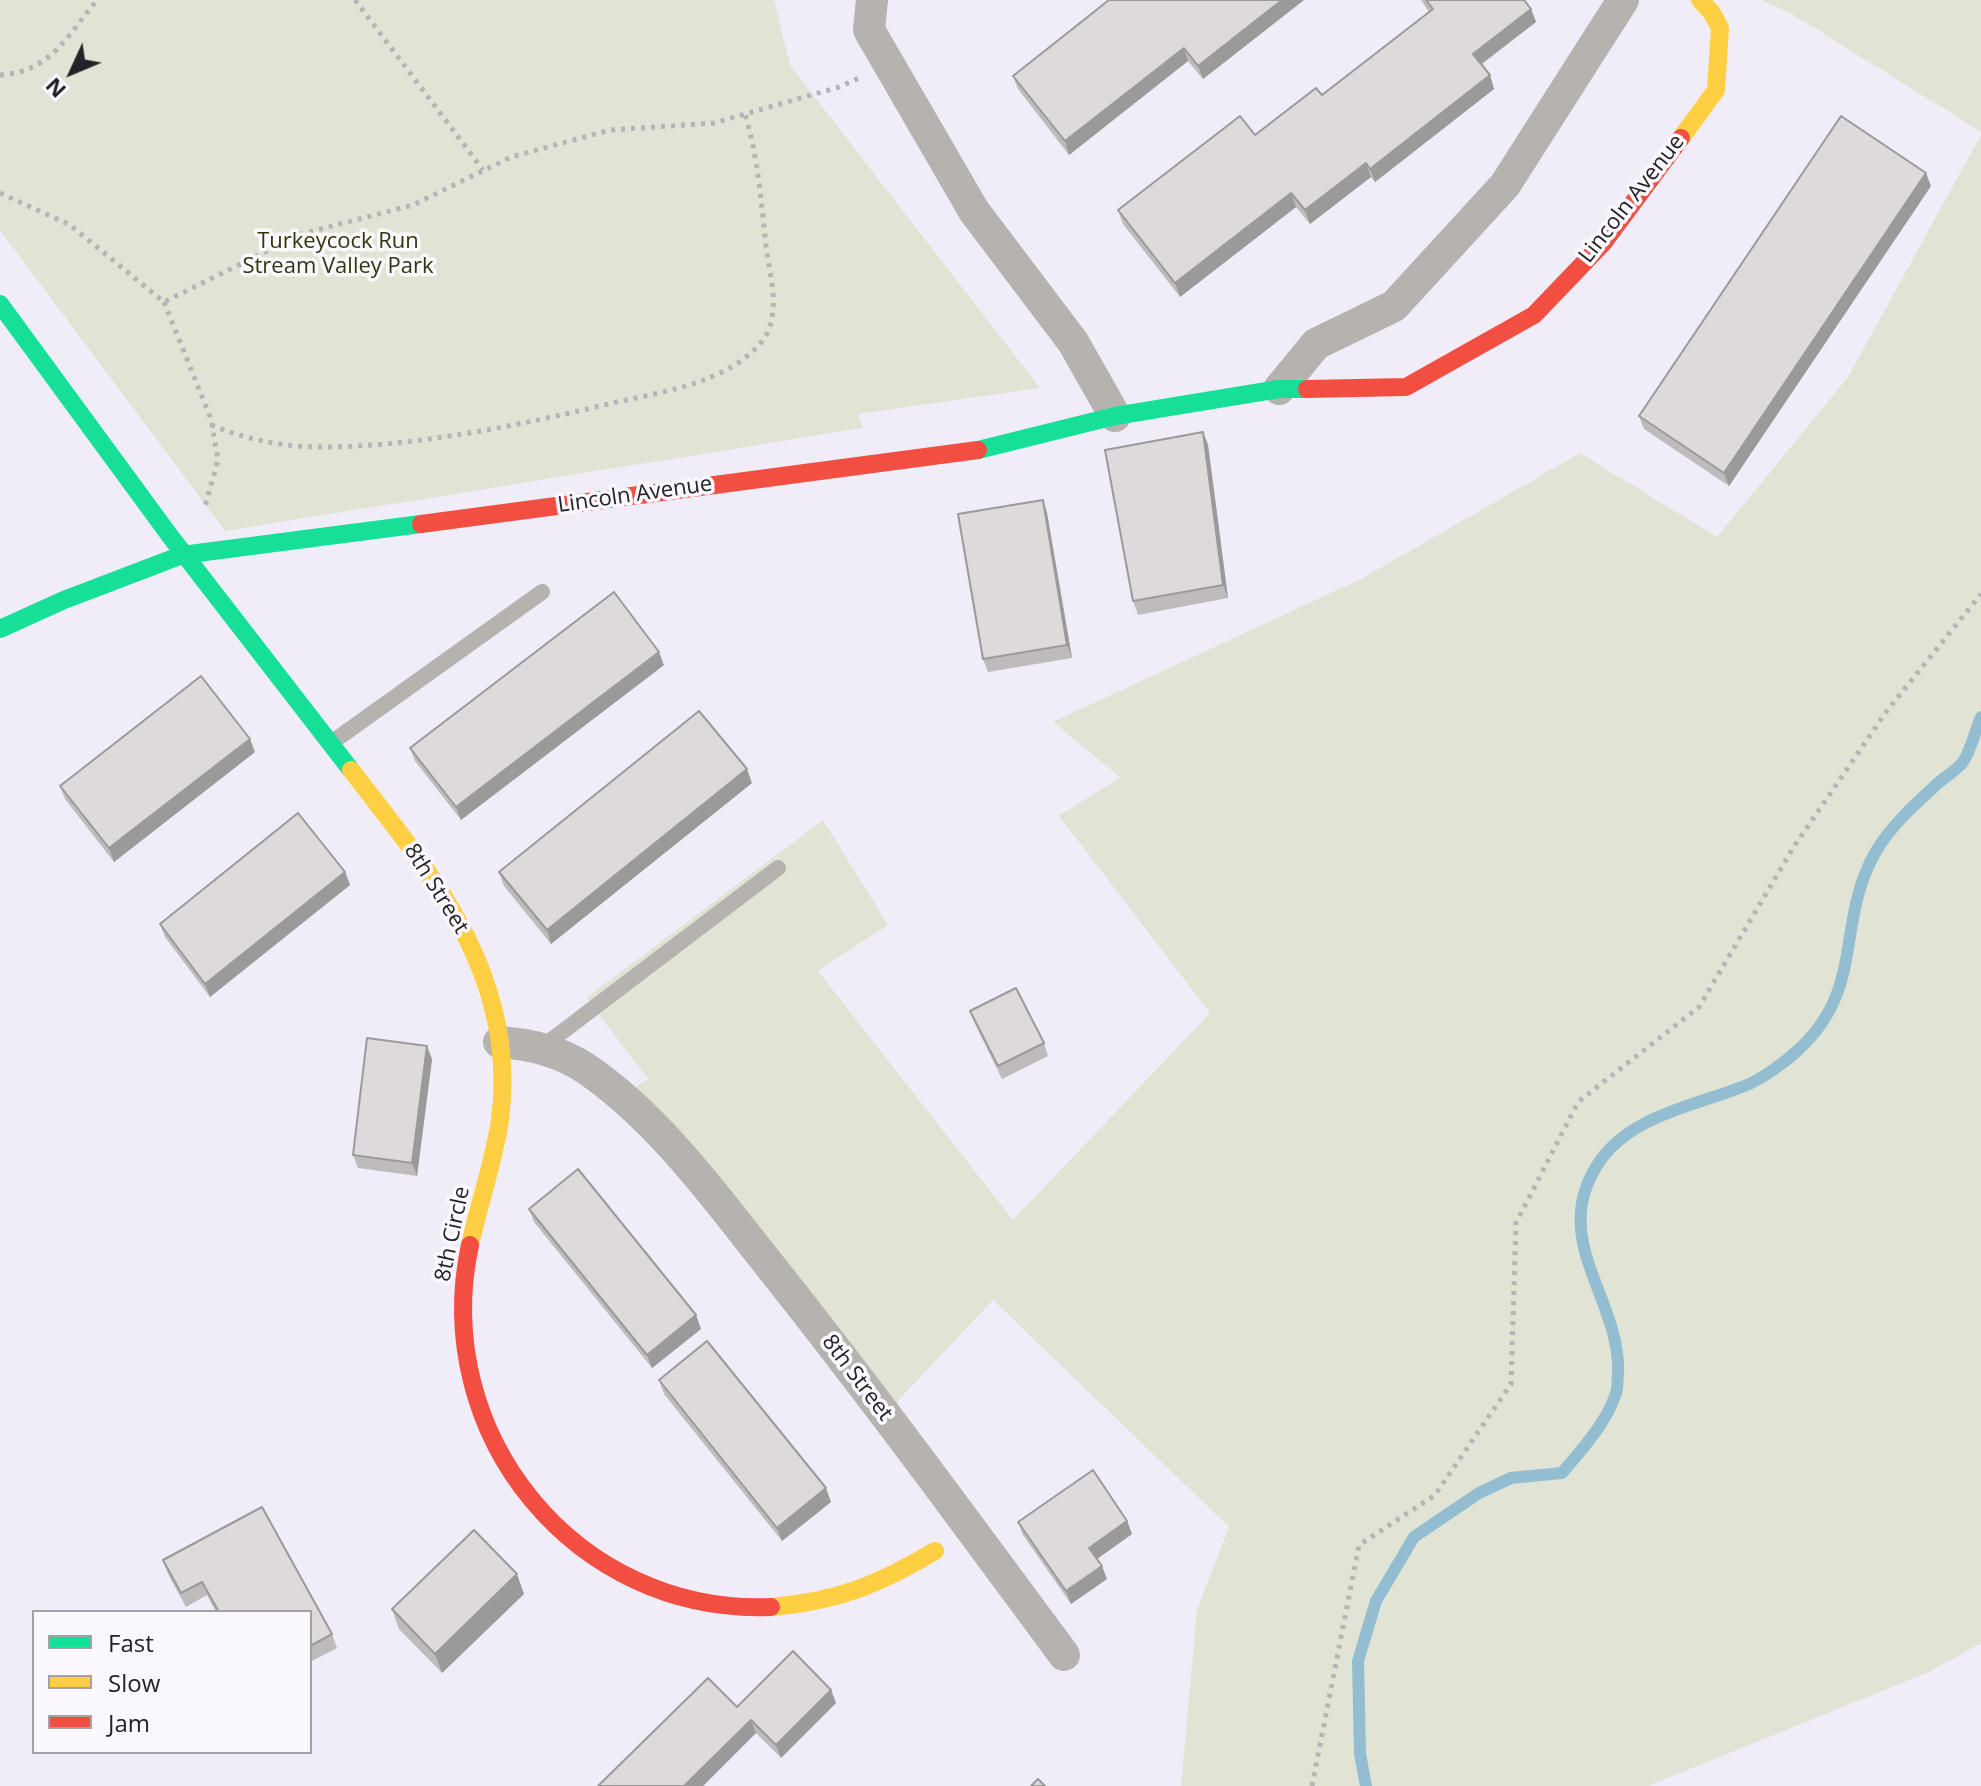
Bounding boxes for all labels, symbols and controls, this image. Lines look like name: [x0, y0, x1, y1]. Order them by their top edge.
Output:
north arrow: [32, 32, 112, 112]
text: N: [38, 72, 72, 106]
street label: Lincoln Avenue: [1574, 130, 1690, 268]
park label: Turkeycock Run Stream Valley Park: [242, 229, 434, 280]
street label: Lincoln Avenue: [556, 471, 714, 519]
street label: 8th Street: [398, 839, 474, 939]
street label: 8th Circle: [430, 1184, 476, 1284]
street label: 8th Street: [816, 1330, 898, 1426]
legend: [32, 1610, 312, 1754]
text: Fast: [108, 1626, 154, 1659]
text: Slow: [108, 1666, 160, 1699]
text: Jam: [108, 1706, 150, 1739]

